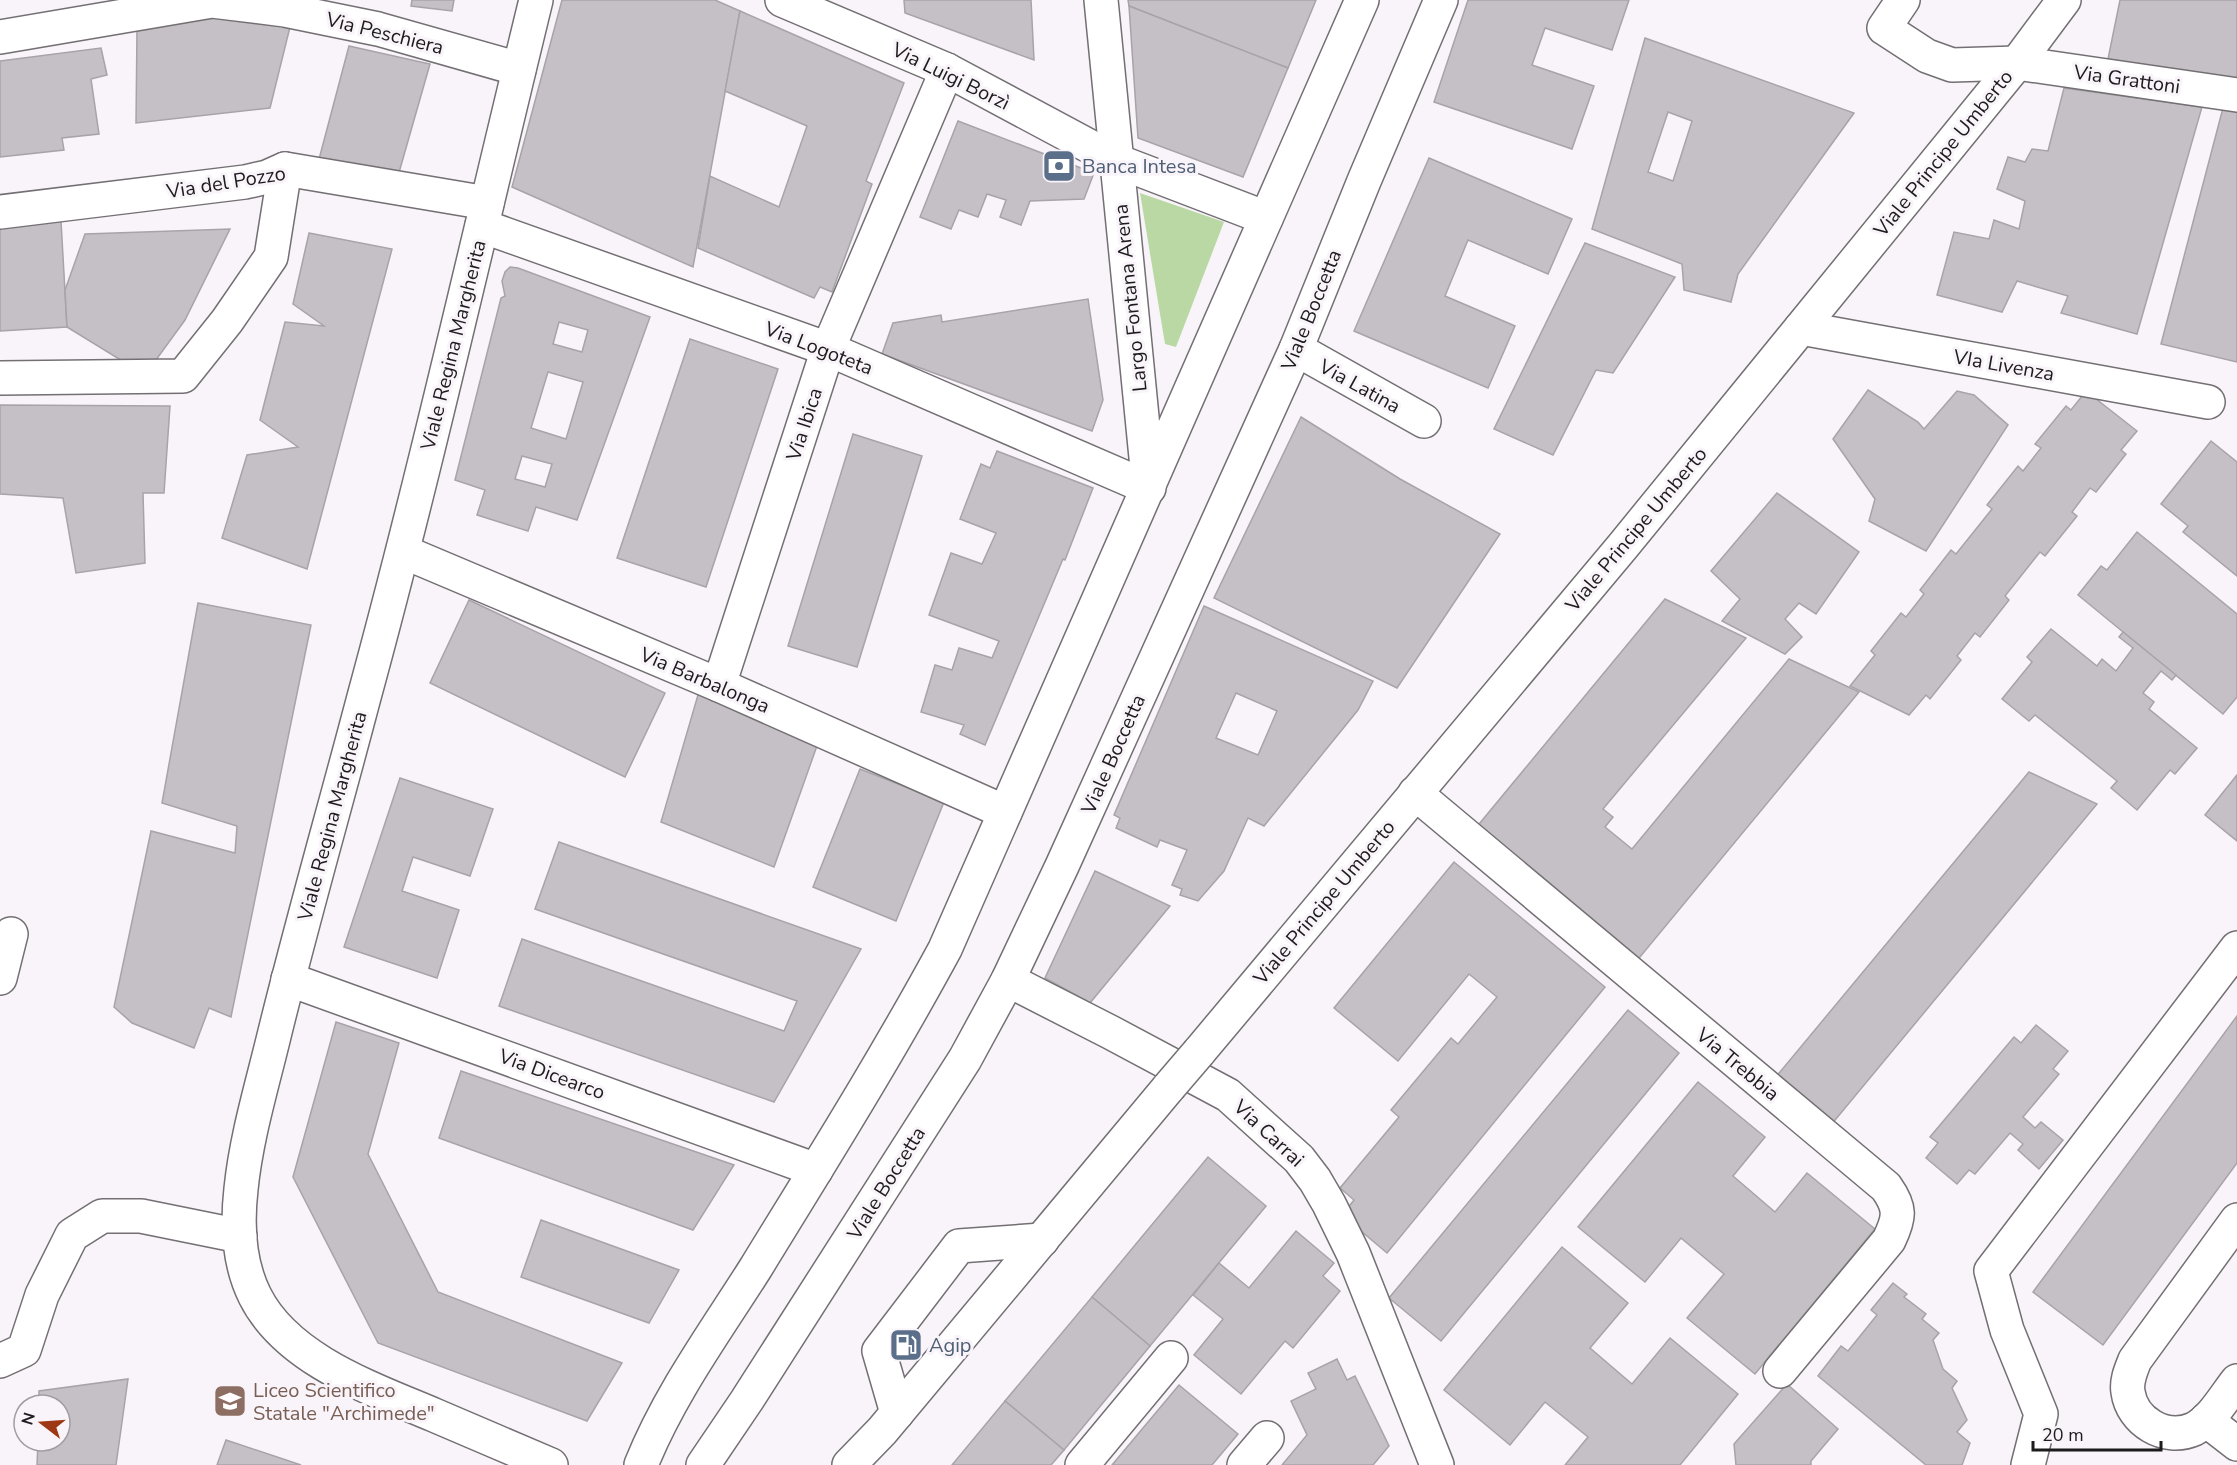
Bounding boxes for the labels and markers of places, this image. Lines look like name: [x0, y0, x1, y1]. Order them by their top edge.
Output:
bank icon: Banca Intesa: [1041, 148, 1077, 184]
place label: Banca Intesa: [1082, 153, 1197, 180]
fuel station icon: Agip: [888, 1327, 924, 1363]
place label: Agip: [929, 1332, 972, 1359]
place label: Liceo Scientifico Statale "Archimede": [253, 1377, 435, 1427]
school or university icon: Liceo Scientifico Statale "Archimede": [212, 1383, 248, 1419]

